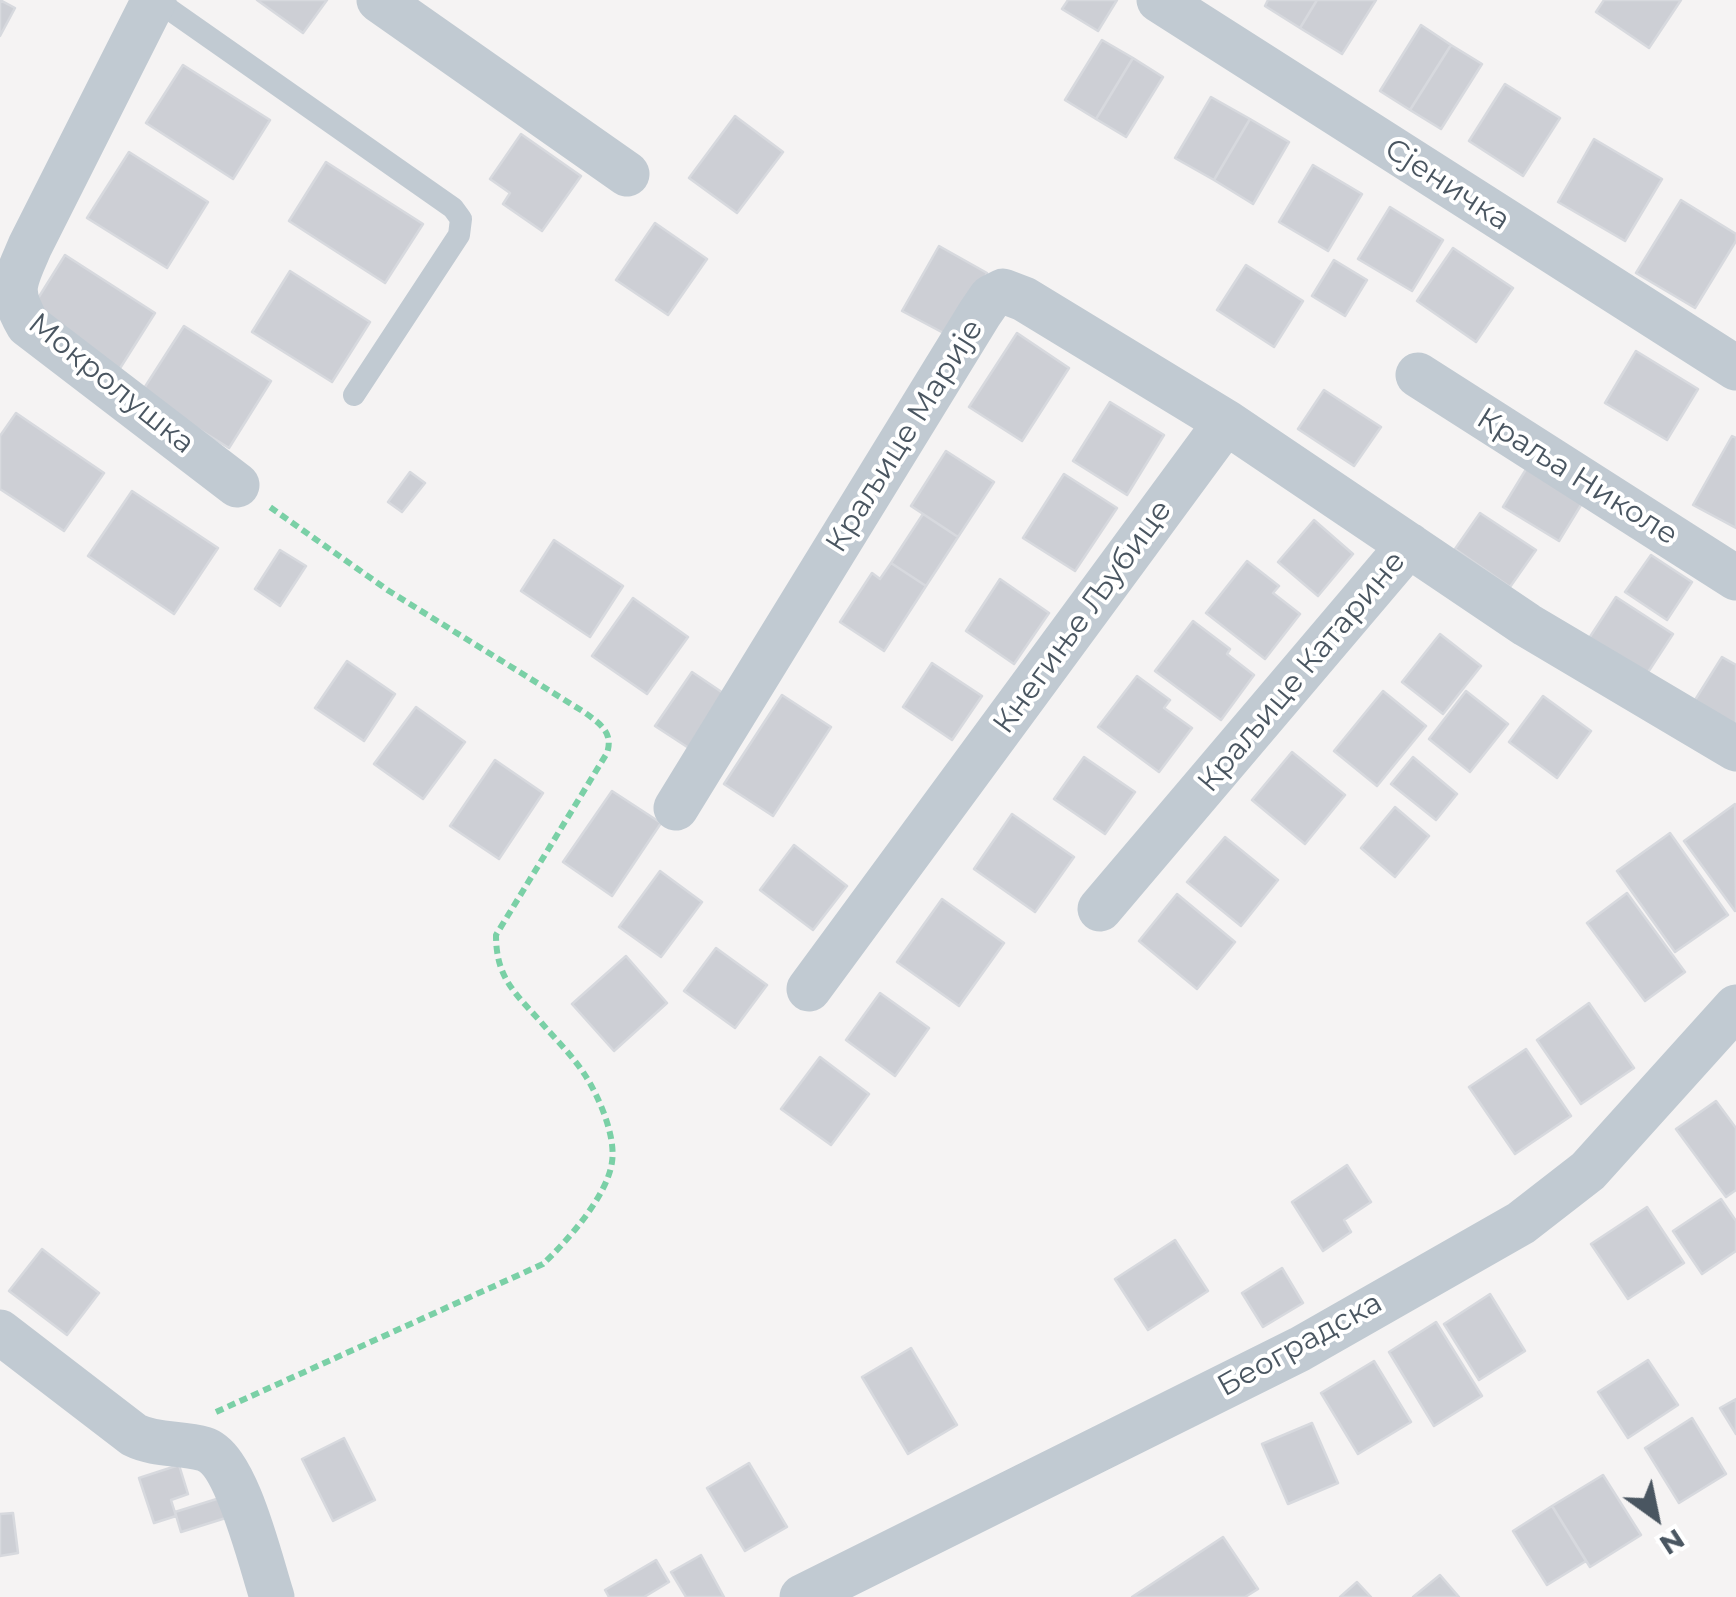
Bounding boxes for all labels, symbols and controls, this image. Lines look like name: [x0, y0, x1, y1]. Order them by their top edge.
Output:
street label: Сјеничка: [1378, 131, 1516, 239]
street label: Мокролушка: [21, 306, 201, 462]
street label: Краљице Марије: [819, 313, 991, 559]
street label: Краља Николе: [1470, 401, 1684, 553]
street label: Кнегиње Љубице: [986, 493, 1180, 741]
street label: Краљице Катарине: [1191, 544, 1413, 800]
street label: Београдска: [1211, 1285, 1389, 1405]
north arrow: [1606, 1467, 1706, 1567]
text: N: [1654, 1522, 1691, 1563]

